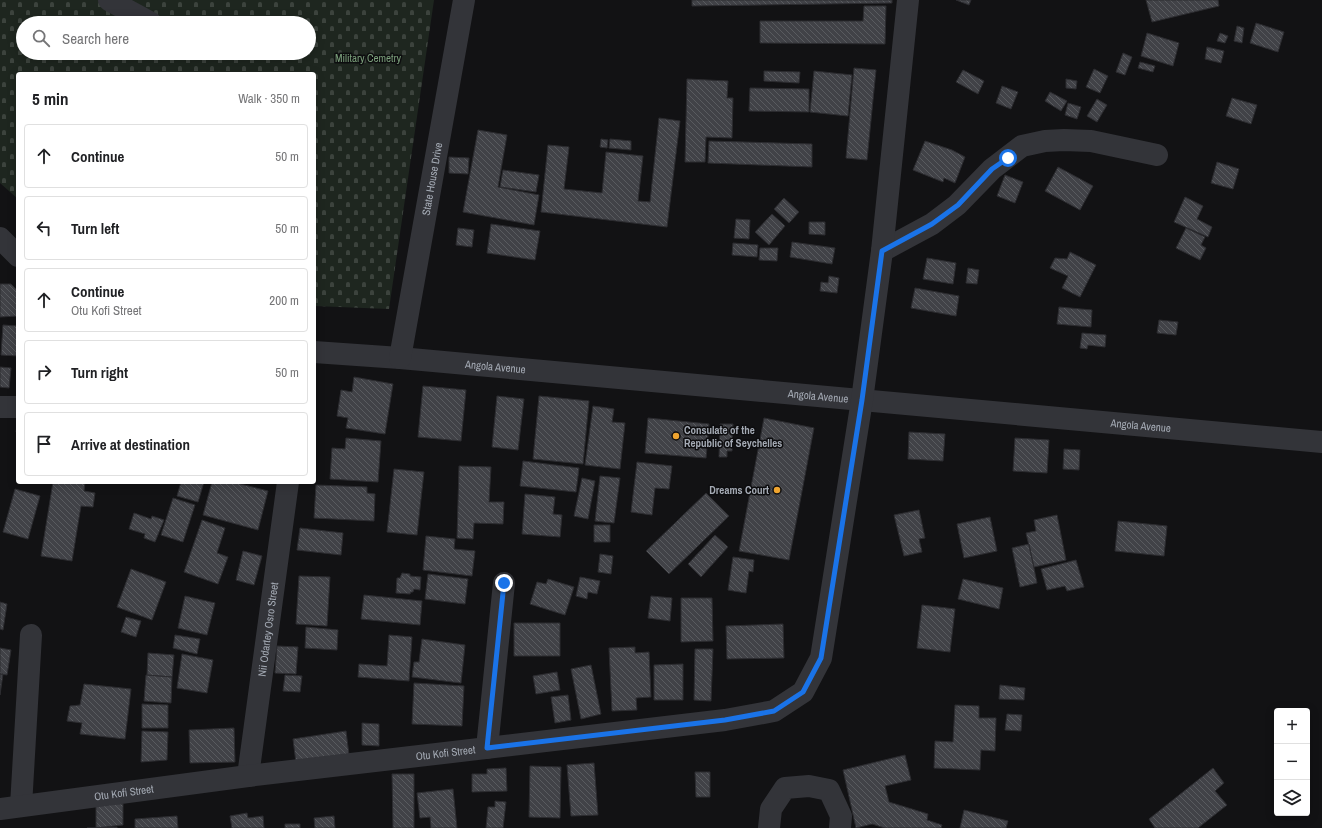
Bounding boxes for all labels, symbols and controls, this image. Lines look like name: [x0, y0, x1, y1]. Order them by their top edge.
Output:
search box: [16, 16, 316, 60]
icon: search: [30, 27, 52, 49]
text: Search here: [62, 28, 129, 49]
park label: Military Cemetry: [335, 51, 402, 65]
text: 5 min: [32, 87, 68, 110]
text: Walk · 350 m: [238, 90, 300, 107]
street label: State House Drive: [419, 141, 445, 216]
icon: ahead: [33, 145, 55, 167]
text: Continue: [71, 146, 124, 167]
text: 50 m: [275, 148, 299, 165]
route start: [999, 149, 1017, 167]
icon: left: [33, 217, 55, 239]
text: Turn left: [71, 218, 119, 239]
text: 50 m: [275, 220, 299, 237]
text: Continue: [71, 281, 124, 302]
icon: ahead: [33, 289, 55, 311]
text: 200 m: [269, 292, 299, 309]
text: Otu Kofi Street: [71, 302, 142, 319]
street label: Angola Avenue: [464, 357, 526, 376]
icon: right: [33, 361, 55, 383]
text: Turn right: [71, 362, 128, 383]
text: 50 m: [275, 364, 299, 381]
street label: Angola Avenue: [786, 386, 849, 406]
street label: Angola Avenue: [1109, 416, 1172, 435]
place label: Consulate of the Republic of Seychelles: [684, 423, 782, 450]
marker: Consulate of the Republic of Seychelles: [671, 431, 681, 441]
icon: arrive: [33, 433, 55, 455]
text: Arrive at destination: [71, 434, 190, 455]
place label: Dreams Court: [709, 483, 769, 497]
marker: Dreams Court: [772, 485, 782, 495]
route end: [495, 574, 513, 592]
street label: Nii Odartey Osro Street: [255, 581, 281, 677]
map controls: [1274, 708, 1310, 816]
button: +: [1274, 708, 1310, 744]
street label: Otu Kofi Street: [415, 742, 476, 763]
button: −: [1274, 744, 1310, 780]
button: layers: [1274, 780, 1310, 816]
street label: Otu Kofi Street: [93, 782, 155, 803]

